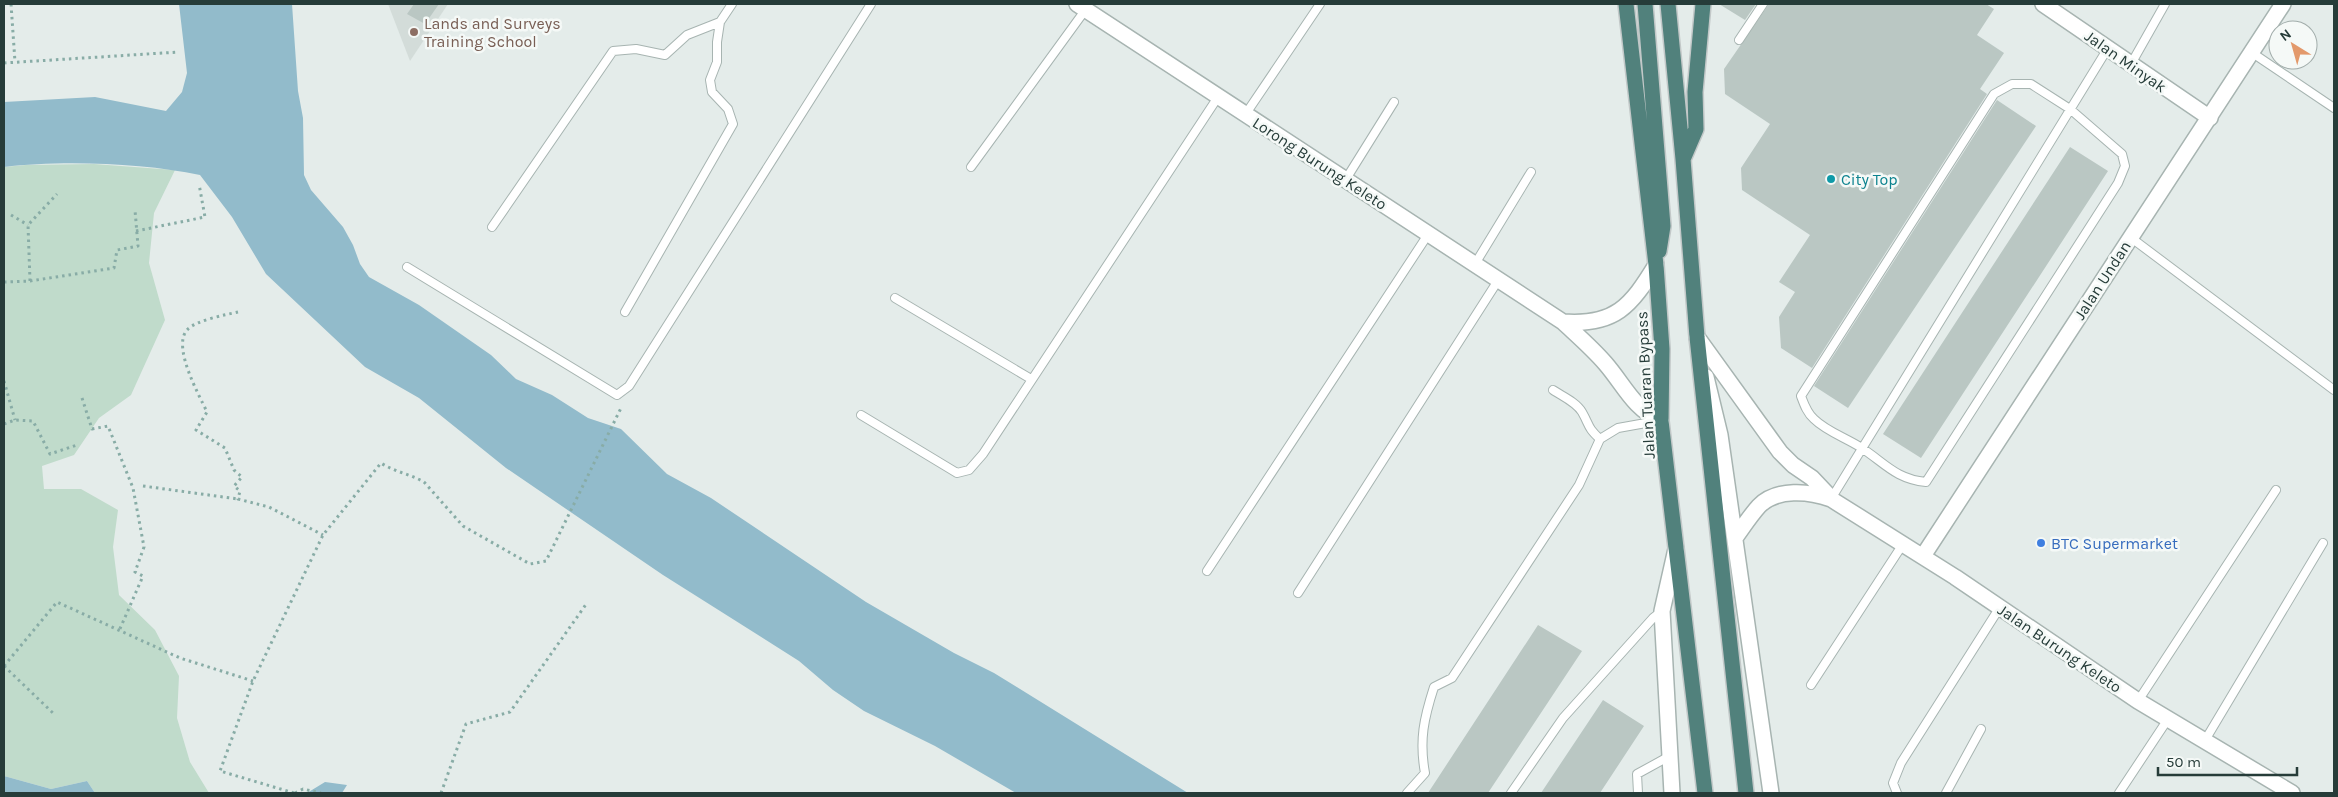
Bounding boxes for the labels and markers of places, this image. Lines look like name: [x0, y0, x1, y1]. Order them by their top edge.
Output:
place label: Lands and Surveys Training School: [424, 14, 561, 51]
marker: Lands and Surveys Training School: [408, 26, 420, 38]
place label: City Top: [1841, 170, 1898, 189]
marker: City Top: [1825, 173, 1837, 185]
place label: BTC Supermarket: [2051, 534, 2178, 553]
marker: BTC Supermarket: [2035, 537, 2047, 549]

